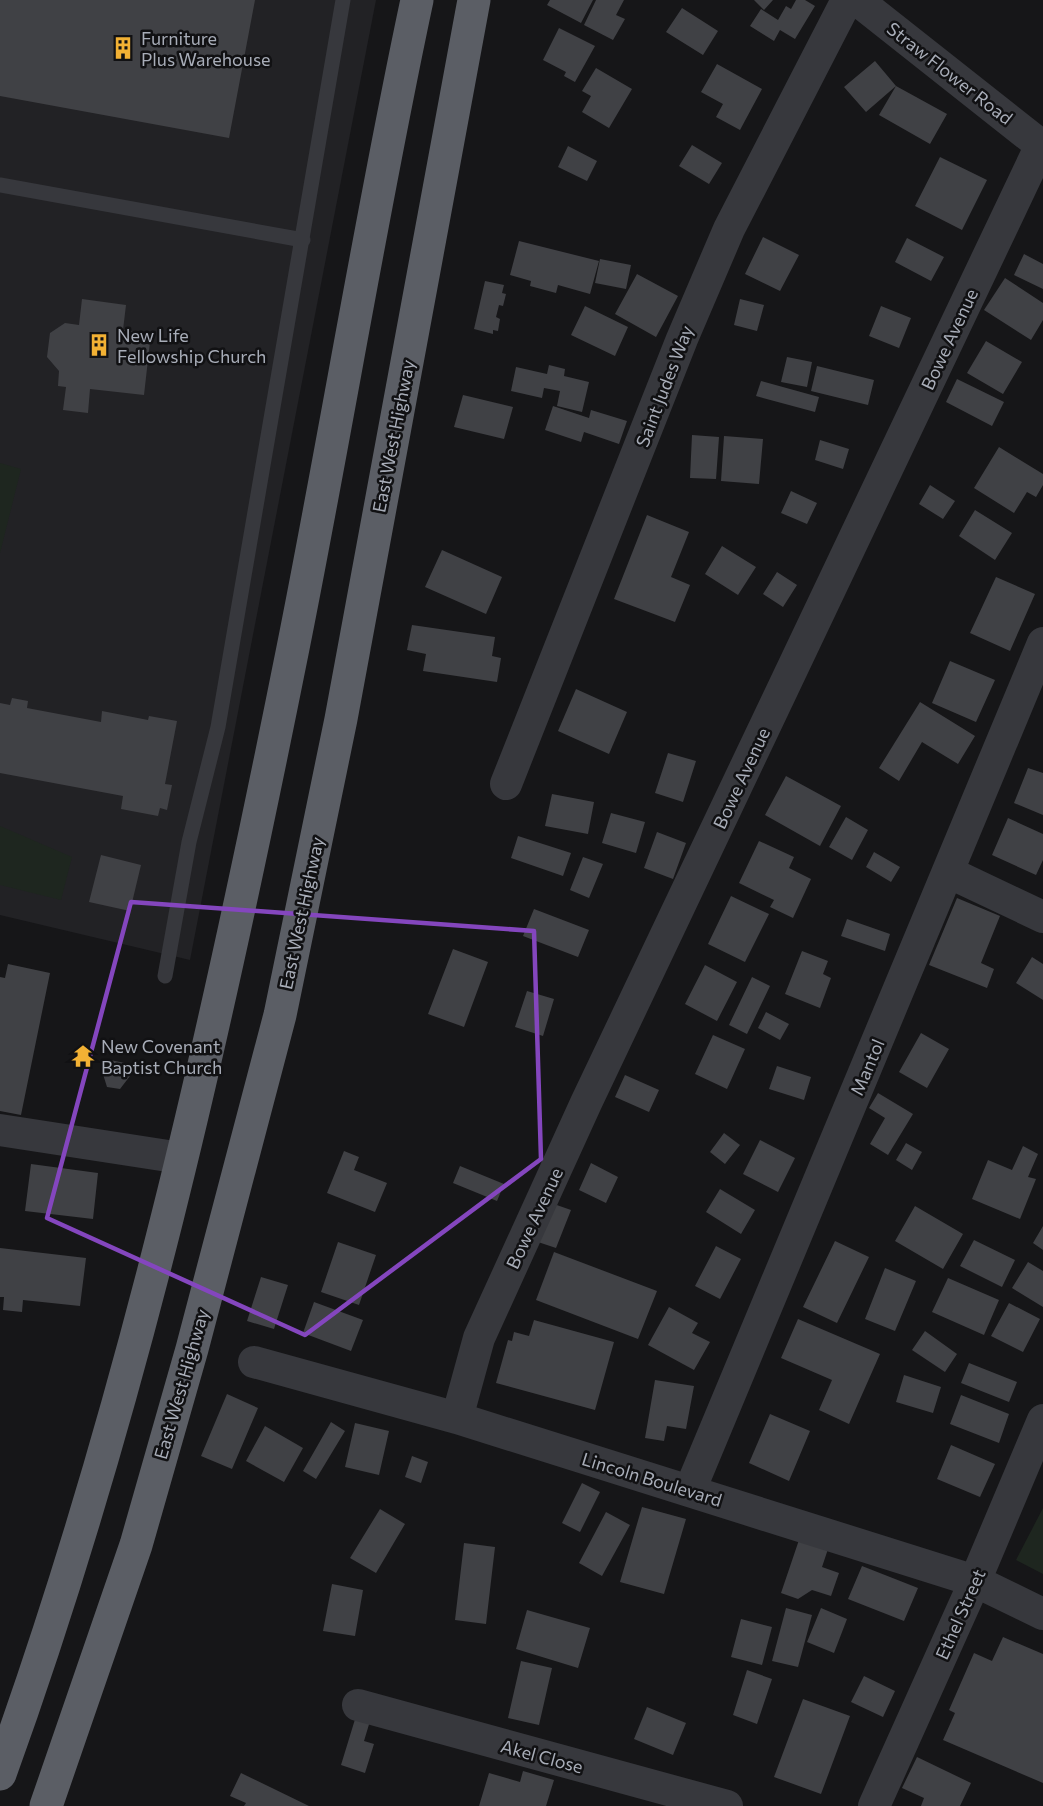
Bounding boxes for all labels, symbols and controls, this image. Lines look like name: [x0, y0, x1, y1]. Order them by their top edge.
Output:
street label: Straw Flower Road: [883, 17, 1017, 129]
place label: Furniture Plus Warehouse: [141, 27, 271, 70]
building icon: Furniture Plus Warehouse: [110, 35, 136, 61]
street label: Bowe Avenue: [916, 285, 982, 393]
street label: Saint Judes Way: [631, 322, 697, 450]
place label: New Life Fellowship Church: [117, 324, 266, 367]
building icon: New Life Fellowship Church: [86, 332, 112, 358]
street label: East West Highway: [367, 358, 419, 514]
street label: Bowe Avenue: [708, 724, 774, 832]
street label: East West Highway: [274, 835, 328, 991]
place label: New Covenant Baptist Church: [101, 1035, 222, 1078]
street label: Mantol: [845, 1035, 889, 1099]
temple icon: New Covenant Baptist Church: [70, 1043, 96, 1069]
street label: Bowe Avenue: [501, 1164, 567, 1272]
street label: East West Highway: [149, 1306, 213, 1462]
street label: Lincoln Boulevard: [579, 1447, 725, 1511]
street label: Ethel Street: [930, 1565, 990, 1663]
street label: Akel Close: [498, 1734, 586, 1778]

